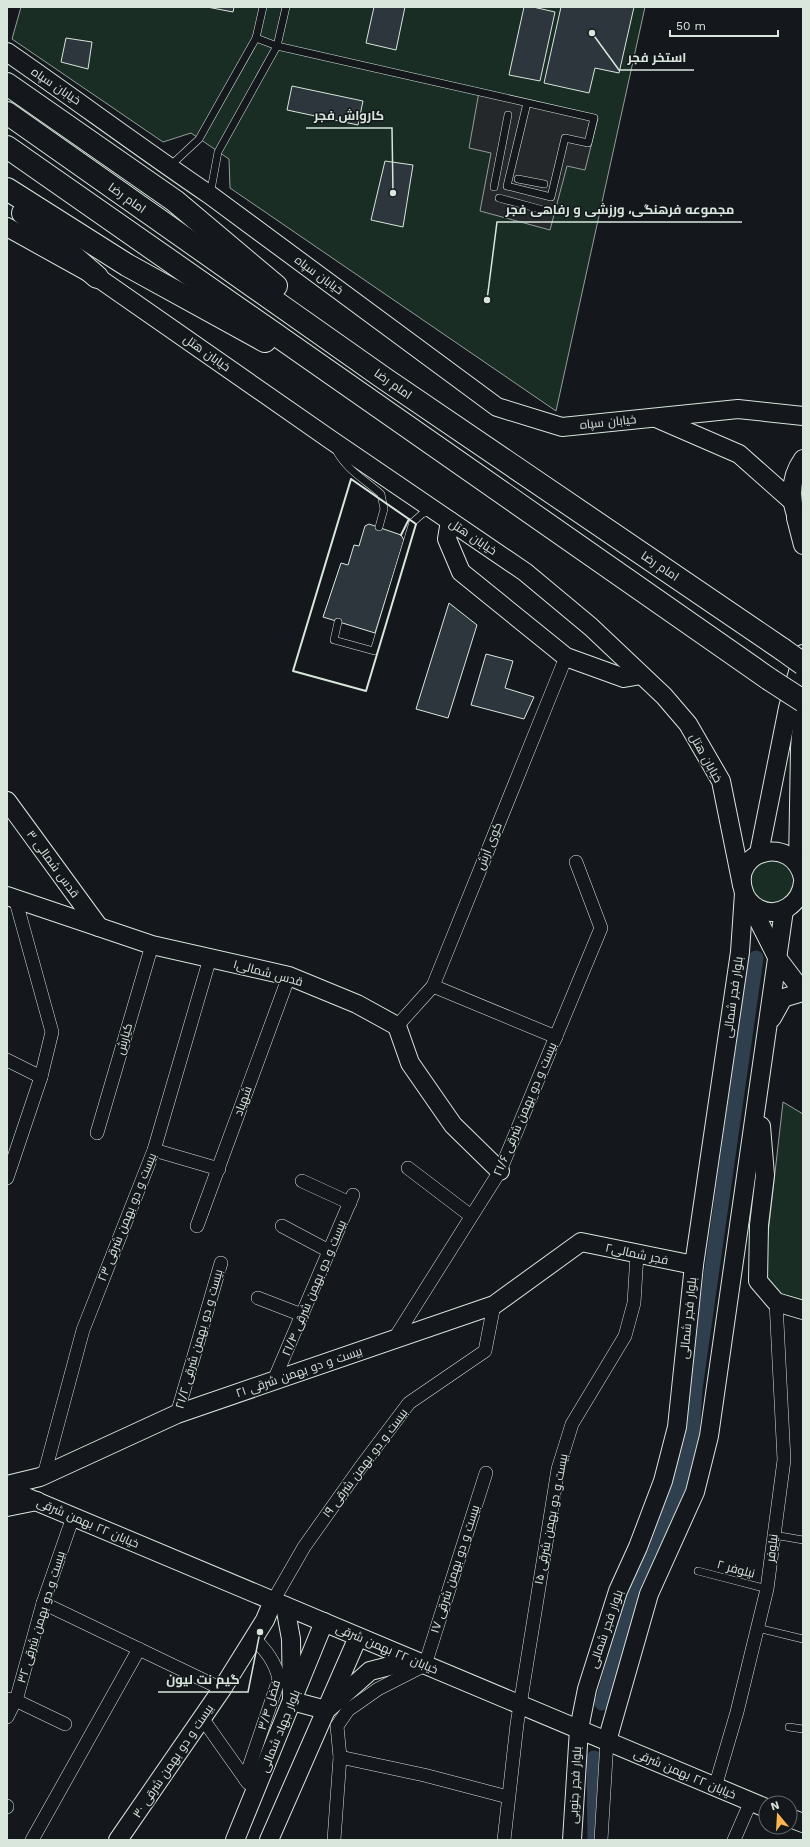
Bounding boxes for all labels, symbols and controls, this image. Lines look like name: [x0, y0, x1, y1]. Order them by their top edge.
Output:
scale bar: [670, 12, 778, 38]
text: 50 m: [676, 19, 706, 33]
callout: استخر فجر: [619, 45, 694, 70]
text: استخر فجر: [627, 50, 686, 65]
street label: خیابان سپاه: [28, 64, 83, 108]
callout: کارواش فجر: [306, 103, 392, 128]
text: کارواش فجر: [313, 108, 384, 124]
street label: امام رضا: [105, 180, 148, 217]
callout: مجموعه فرهنگی، ورزشی و رفاهی فجر: [497, 197, 742, 222]
text: مجموعه فرهنگی، ورزشی و رفاهی فجر: [505, 202, 734, 218]
street label: خیابان سپاه: [291, 253, 346, 298]
street label: خیابان هتل: [181, 332, 233, 374]
street label: امام رضا: [371, 366, 414, 403]
street label: خیابان سپاه: [579, 412, 637, 433]
street label: خیابان هتل: [447, 516, 499, 558]
street label: امام رضا: [638, 548, 682, 585]
street label: خیابان هتل: [687, 731, 725, 785]
street label: کوی آرش: [473, 820, 505, 872]
street label: قدس شمالی ۳: [24, 828, 82, 900]
street label: بلوار فجر شمالی: [720, 955, 746, 1039]
street label: قدس شمالی۱: [232, 957, 304, 989]
street label: کیارش: [113, 1022, 135, 1056]
street label: بیست و دو بهمن شرقی ۲۱/۶: [490, 1040, 560, 1178]
street label: شهیاد: [231, 1084, 255, 1118]
street label: بیست و دو بهمن شرقی ۲۳: [95, 1151, 159, 1283]
street label: بیست و دو بهمن شرقی ۲۱/۴: [279, 1218, 349, 1358]
street label: فجر شمالی۲: [604, 1240, 670, 1268]
street label: بیست و دو بهمن شرقی ۲۱/۲: [172, 1268, 226, 1410]
street label: بلوار فجر شمالی: [677, 1276, 699, 1360]
street label: بیست و دو بهمن شرقی ۲۱: [234, 1344, 364, 1400]
street label: بیست و دو بهمن شرقی ۱۹: [320, 1406, 410, 1520]
street label: بیست و دو بهمن شرقی ۱۵: [531, 1452, 571, 1586]
street label: خیابان ۲۲ بهمن شرقی: [35, 1495, 141, 1551]
street label: بیست و دو بهمن شرقی ۱۷: [428, 1503, 482, 1635]
street label: نیلوفر: [763, 1533, 781, 1564]
street label: بیست و دو بهمن شرقی ۳۲: [14, 1549, 68, 1685]
street label: نیلوفر ۲: [716, 1557, 756, 1581]
street label: بلوار فجر شمالی: [586, 1588, 626, 1670]
street label: خیابان ۲۲ بهمن شرقی: [334, 1621, 440, 1677]
callout: گیم نت لیون: [158, 1667, 248, 1692]
text: گیم نت لیون: [166, 1672, 240, 1689]
street label: فضل ۳/۴: [255, 1678, 283, 1732]
street label: بلوار جهاد شمالی: [257, 1688, 303, 1774]
street label: بیست و دو بهمن شرقی ۳۰: [130, 1702, 216, 1820]
street label: بلوار فجر جنوبی: [566, 1746, 584, 1824]
street label: خیابان ۲۲ بهمن شرقی: [632, 1746, 738, 1802]
north arrow: [758, 1795, 798, 1835]
text: N: [769, 1799, 781, 1813]

